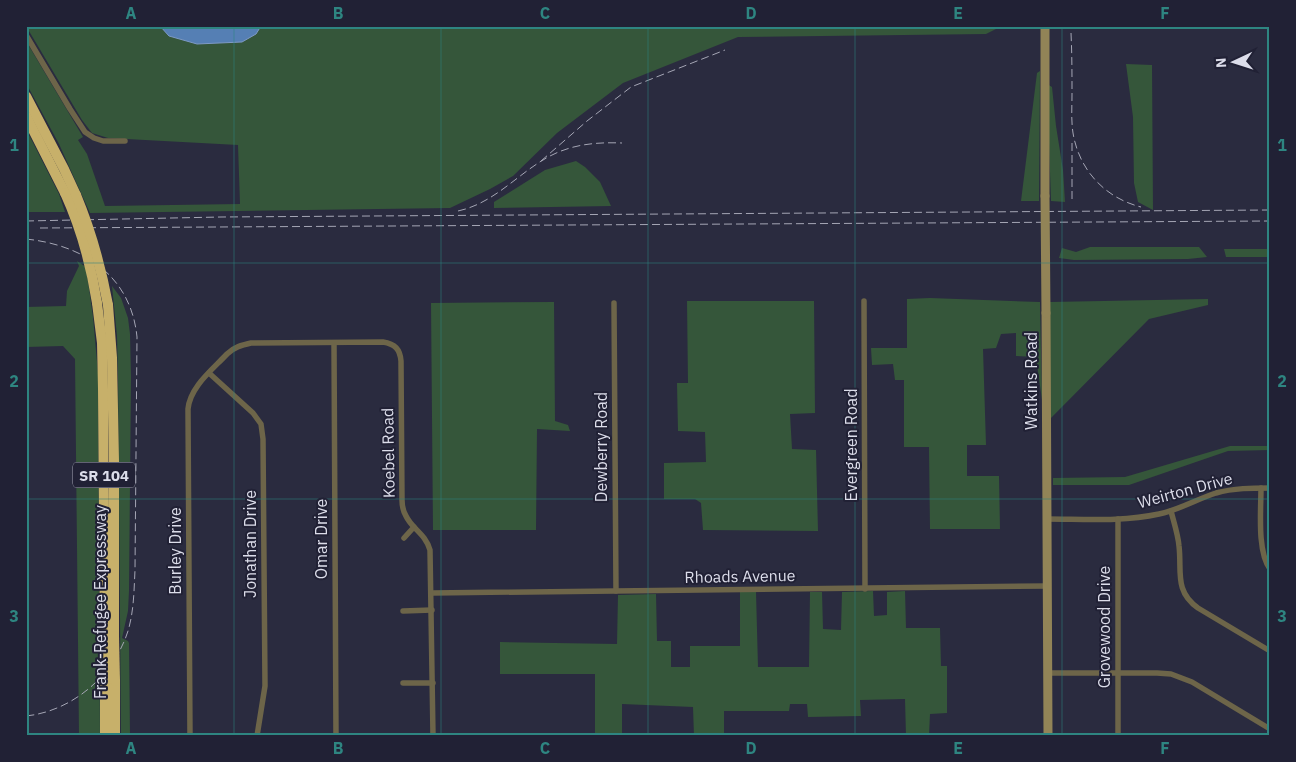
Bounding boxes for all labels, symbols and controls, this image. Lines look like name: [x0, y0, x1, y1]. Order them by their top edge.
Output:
text: A: [126, 3, 137, 23]
text: B: [333, 3, 344, 23]
text: C: [540, 3, 550, 23]
text: D: [745, 3, 757, 23]
text: E: [953, 3, 963, 23]
text: F: [1160, 3, 1170, 23]
north arrow: [1208, 38, 1258, 88]
text: N: [1212, 57, 1230, 69]
text: 1: [9, 135, 19, 155]
text: 1: [1277, 135, 1287, 155]
street label: Watkins Road: [1021, 332, 1041, 430]
text: 2: [9, 371, 19, 391]
text: 2: [1277, 371, 1287, 391]
street label: Evergreen Road: [841, 389, 861, 501]
street label: Dewberry Road: [591, 392, 611, 502]
street label: Koebel Road: [377, 408, 399, 498]
road number: SR 104: [73, 462, 135, 488]
street label: Weirton Drive: [1135, 468, 1235, 512]
street label: Jonathan Drive: [240, 490, 260, 598]
street label: Omar Drive: [311, 498, 331, 579]
street label: Frank-Refugee Expressway: [90, 505, 110, 699]
street label: Burley Drive: [165, 507, 185, 595]
street label: Rhoads Avenue: [684, 565, 796, 587]
street label: Grovewood Drive: [1094, 566, 1114, 688]
text: 3: [9, 606, 19, 626]
text: 3: [1277, 606, 1287, 626]
text: A: [126, 738, 137, 758]
text: B: [333, 738, 344, 758]
text: C: [540, 738, 550, 758]
text: D: [745, 738, 757, 758]
text: E: [953, 738, 963, 758]
text: F: [1160, 738, 1170, 758]

